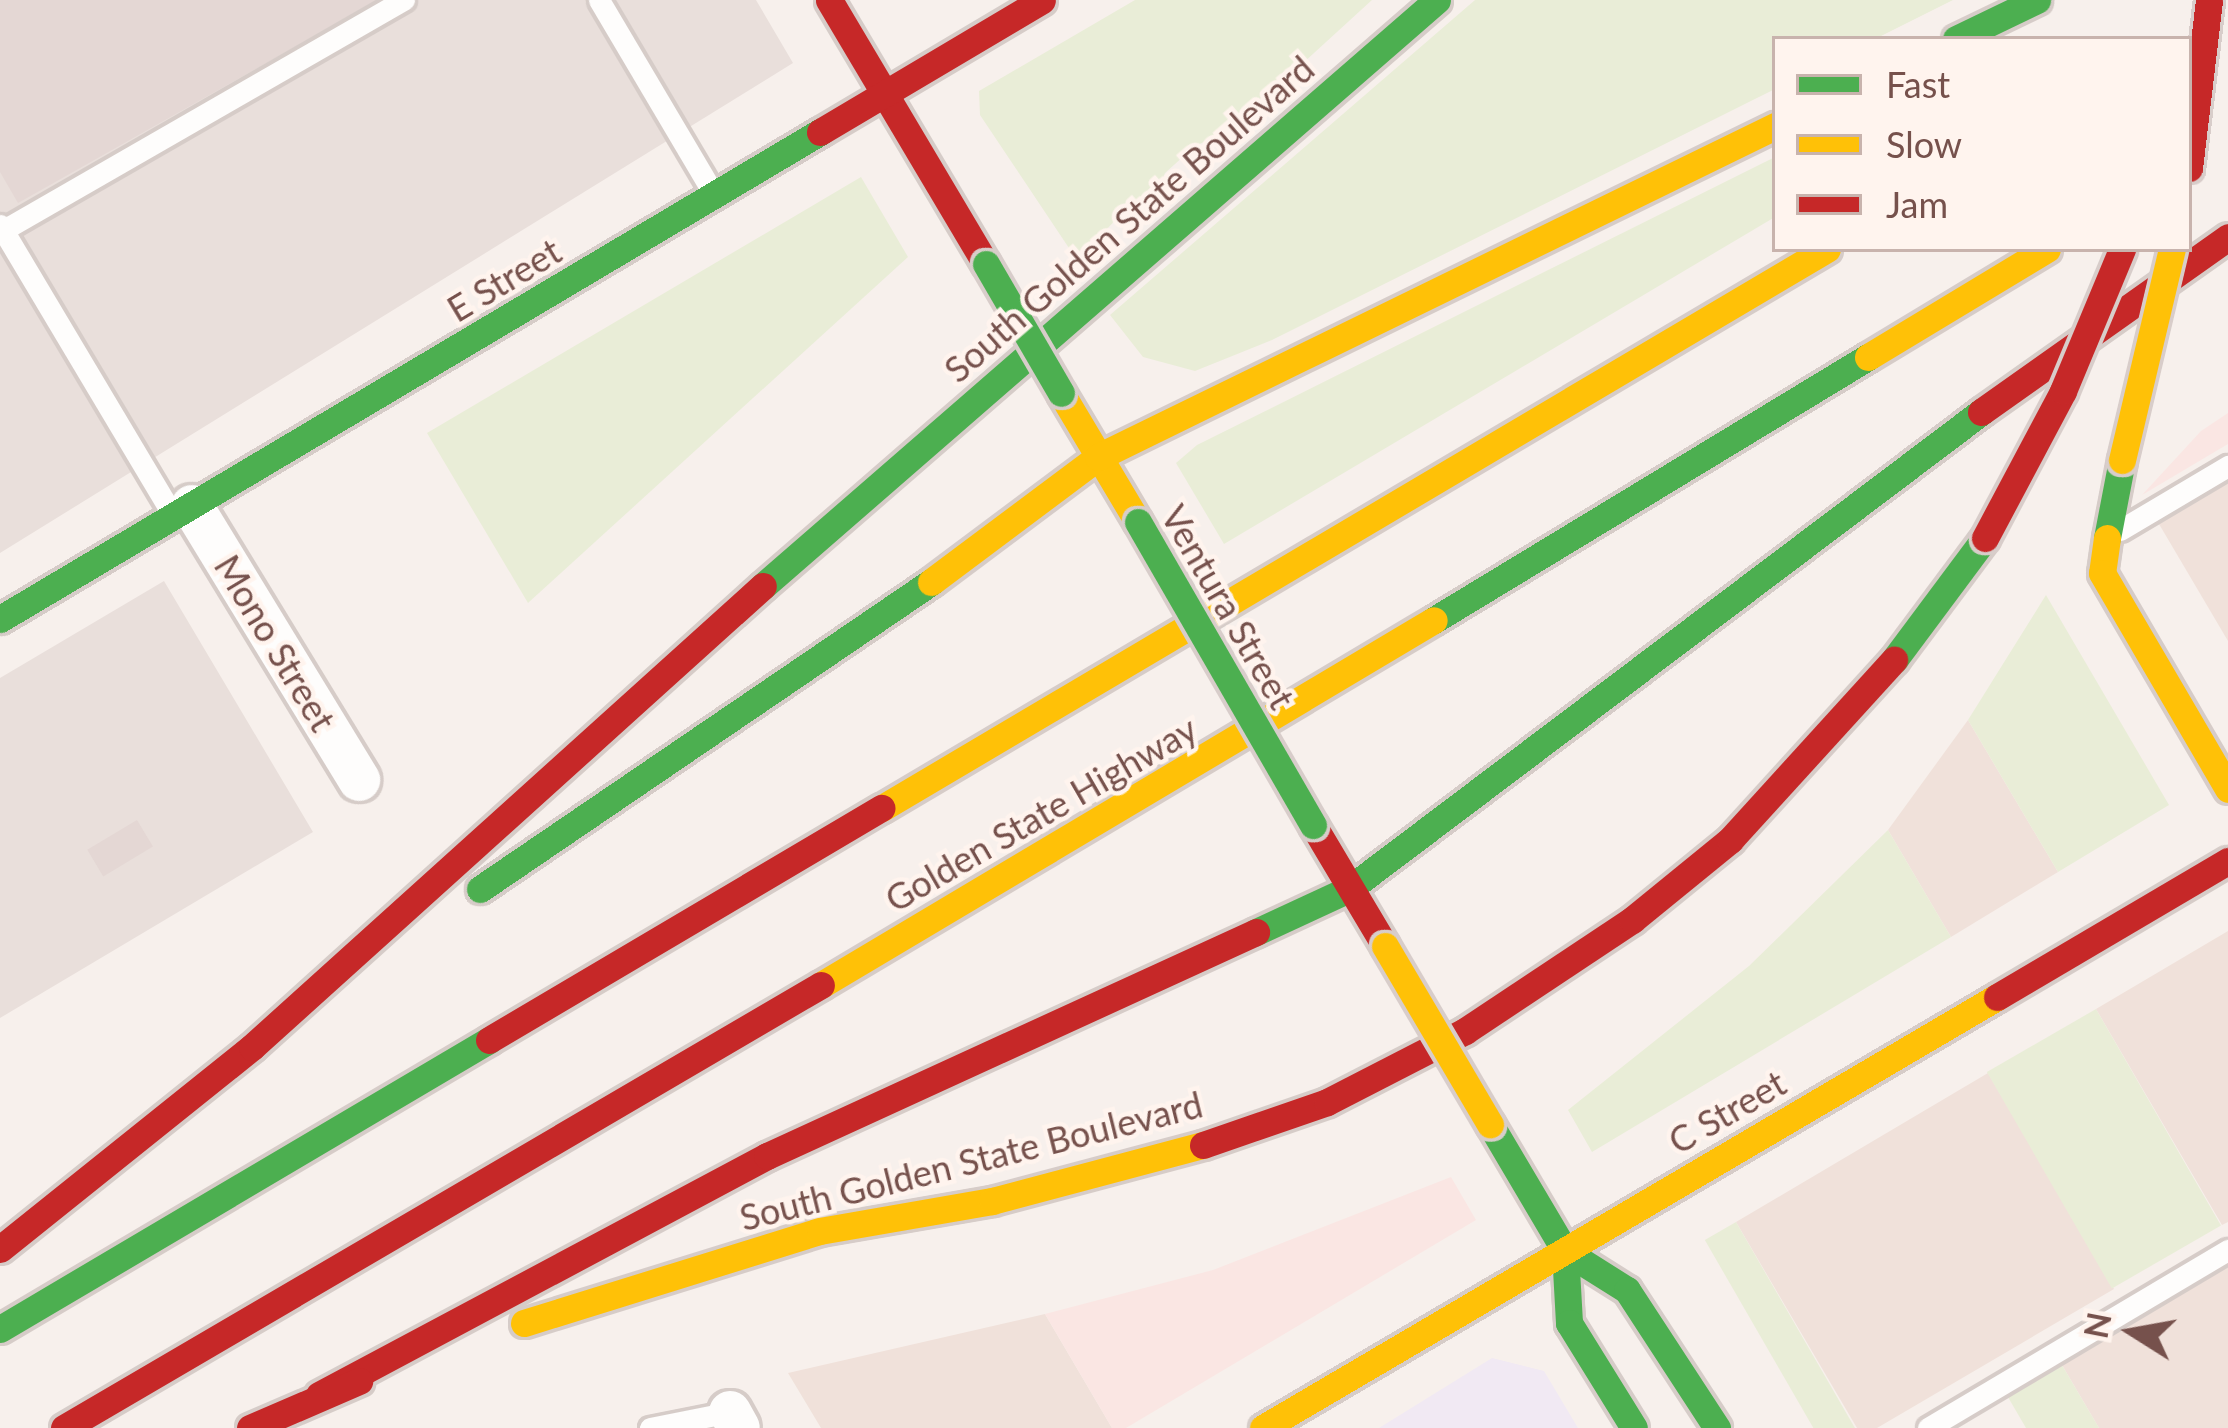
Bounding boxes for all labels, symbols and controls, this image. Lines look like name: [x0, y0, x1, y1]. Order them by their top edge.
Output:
legend: [1772, 36, 2192, 252]
street label: South Golden State Boulevard: [936, 47, 1322, 391]
text: Fast: [1886, 62, 1950, 106]
text: Slow: [1886, 122, 1962, 166]
text: Jam: [1886, 182, 1948, 226]
street label: E Street: [439, 229, 569, 331]
street label: Ventura Street: [1152, 497, 1304, 717]
street label: Mono Street: [206, 547, 344, 739]
street label: Golden State Highway: [878, 707, 1204, 921]
street label: C Street: [1661, 1061, 1793, 1163]
street label: South Golden State Boulevard: [735, 1083, 1207, 1239]
north arrow: [2072, 1272, 2192, 1392]
text: N: [2075, 1309, 2119, 1341]

